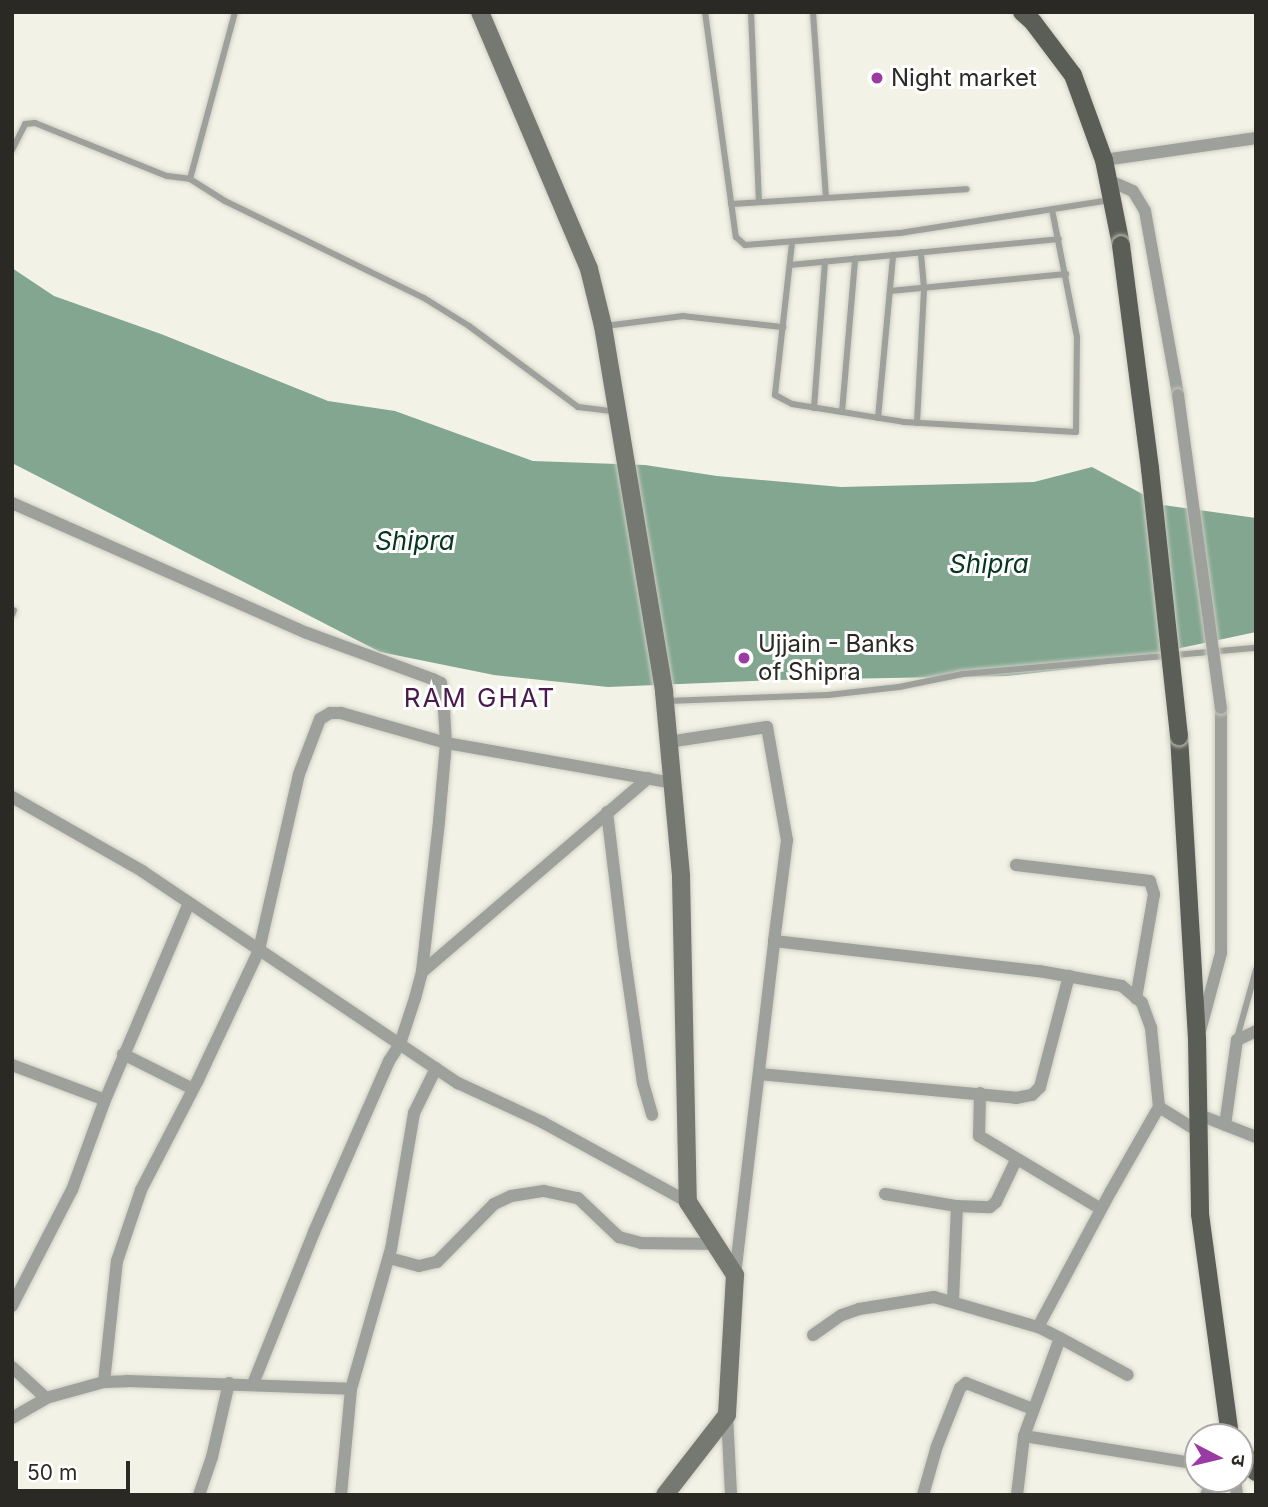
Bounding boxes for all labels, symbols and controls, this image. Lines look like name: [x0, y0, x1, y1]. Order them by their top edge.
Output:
place label: Night market: [891, 64, 1037, 92]
marker: Night market: [869, 70, 885, 86]
water label: Shipra: [375, 525, 455, 557]
water label: Shipra: [949, 548, 1029, 580]
place label: Ujjain - Banks of Shipra: [758, 630, 915, 686]
marker: Ujjain - Banks of Shipra: [736, 650, 752, 666]
district label: RAM GHAT: [405, 682, 555, 714]
north arrow: [1184, 1423, 1254, 1493]
scale bar: [18, 1448, 133, 1492]
text: उ: [1226, 1453, 1250, 1467]
text: 50 m: [27, 1460, 77, 1485]

